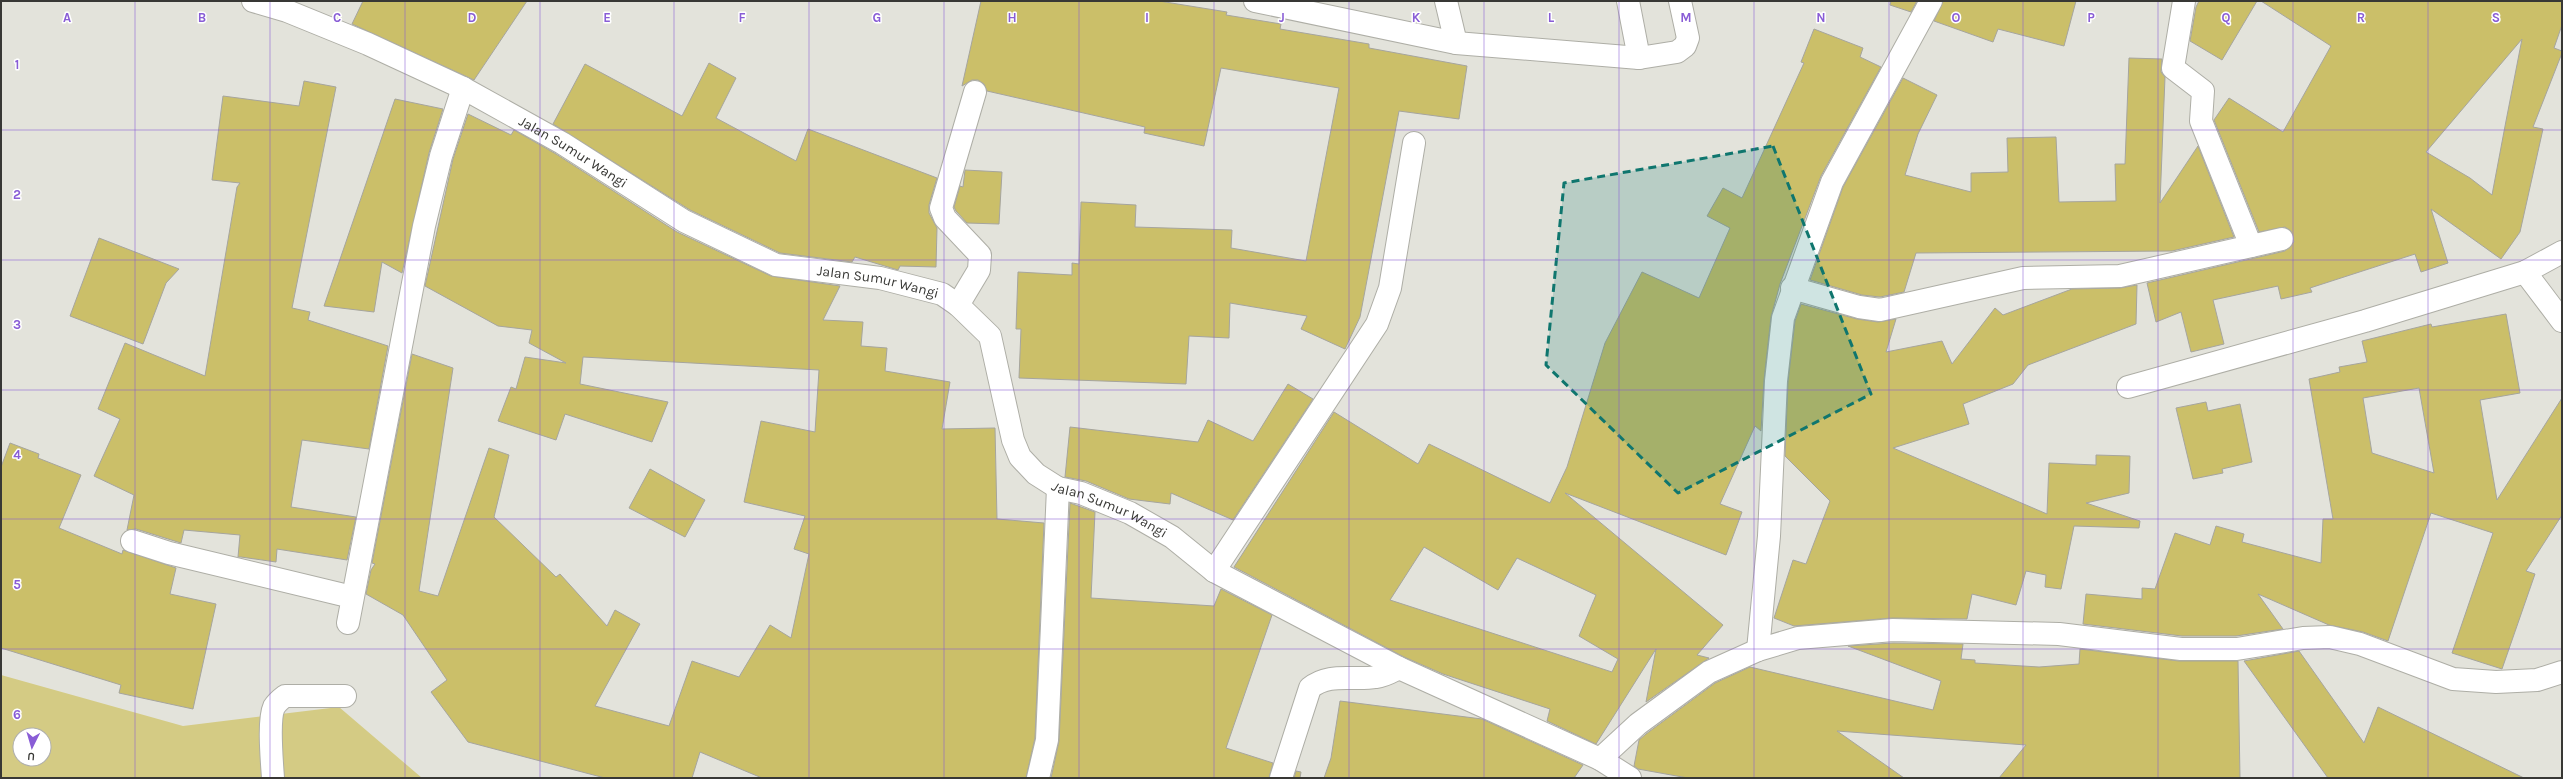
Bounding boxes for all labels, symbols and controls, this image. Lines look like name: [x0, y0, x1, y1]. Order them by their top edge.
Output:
text: A: [63, 10, 71, 25]
text: B: [198, 10, 206, 25]
text: C: [333, 10, 341, 25]
text: D: [468, 10, 477, 25]
text: E: [603, 10, 611, 25]
text: F: [738, 10, 746, 25]
text: G: [873, 10, 881, 25]
text: H: [1007, 10, 1017, 25]
text: I: [1145, 10, 1149, 25]
text: J: [1279, 10, 1285, 25]
text: K: [1412, 10, 1421, 25]
text: L: [1548, 10, 1555, 25]
text: M: [1680, 10, 1692, 25]
text: N: [1816, 10, 1826, 25]
text: O: [1952, 10, 1961, 25]
text: P: [2087, 10, 2095, 25]
text: Q: [2222, 10, 2231, 25]
text: R: [2357, 10, 2365, 25]
text: S: [2492, 10, 2500, 25]
text: 1: [15, 57, 19, 72]
street label: Jalan Sumur Wangi: [516, 113, 630, 192]
text: 2: [13, 187, 21, 202]
street label: Jalan Sumur Wangi: [816, 262, 941, 302]
text: 3: [13, 317, 21, 332]
text: 4: [13, 447, 21, 462]
street label: Jalan Sumur Wangi: [1048, 478, 1170, 542]
text: 5: [13, 577, 21, 592]
text: 6: [13, 707, 21, 722]
north arrow: [12, 727, 52, 767]
text: U: [27, 750, 36, 763]

